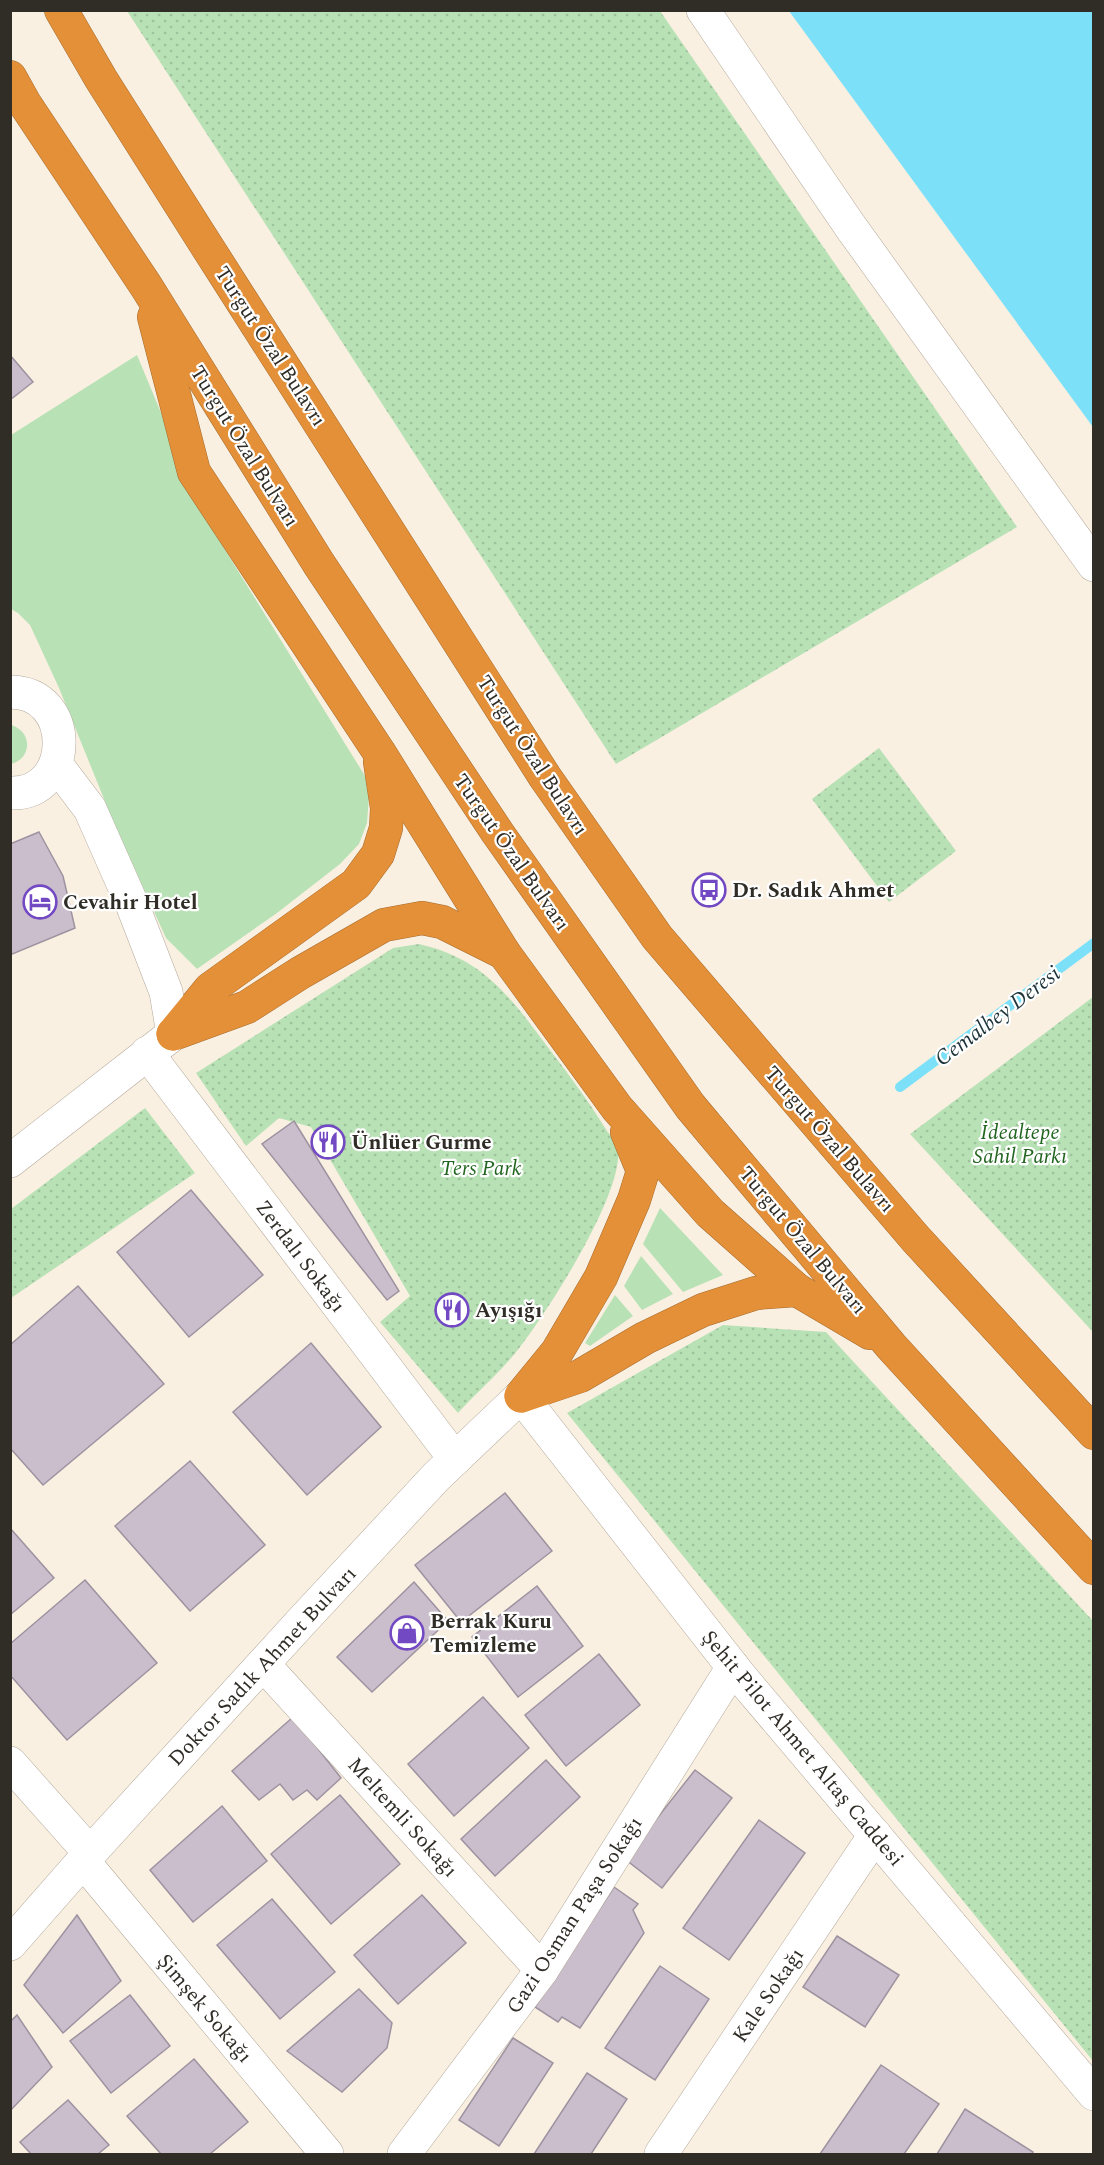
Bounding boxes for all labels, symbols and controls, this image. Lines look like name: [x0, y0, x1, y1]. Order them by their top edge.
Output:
street label: Turgut Özal Bulavrı: [206, 260, 334, 433]
street label: Turgut Özal Bulvarı: [181, 359, 307, 534]
street label: Turgut Özal Bulavrı: [468, 669, 596, 842]
street label: Turgut Özal Bulvarı: [445, 767, 578, 938]
bus stop icon: Dr. Sadık Ahmet: [691, 872, 727, 908]
place label: Dr. Sadık Ahmet: [732, 875, 894, 907]
hotel icon: Cevahir Hotel: [22, 884, 58, 920]
place label: Cevahir Hotel: [63, 887, 198, 919]
water label: Cemalbey Deresi: [928, 958, 1068, 1075]
street label: Turgut Özal Bulavrı: [756, 1059, 902, 1220]
park label: İdealtepe Sahil Parkı: [973, 1117, 1067, 1173]
restaurant icon: Ünlüer Gurme: [310, 1124, 346, 1160]
place label: Ünlüer Gurme: [351, 1127, 492, 1159]
park label: Ters Park: [440, 1153, 522, 1185]
street label: Turgut Özal Bulvarı: [730, 1159, 874, 1322]
street label: Zerdalı Sokağı: [247, 1193, 353, 1320]
restaurant icon: Ayışığı: [434, 1292, 470, 1328]
place label: Ayışığı: [475, 1295, 542, 1327]
street label: Doktor Sadık Ahmet Bulvarı: [161, 1559, 364, 1774]
place label: Berrak Kuru Temizleme: [430, 1606, 552, 1662]
shop icon: Berrak Kuru Temizleme: [389, 1615, 425, 1651]
street label: Şehit Pilot Ahmet Altaş Caddesi: [693, 1623, 911, 1874]
street label: Meltemli Sokağı: [339, 1750, 465, 1885]
street label: Gazi Osman Paşa Sokağı: [499, 1810, 651, 2021]
street label: Kale Sokağı: [725, 1941, 813, 2050]
street label: Şimşek Sokağı: [149, 1947, 260, 2070]

